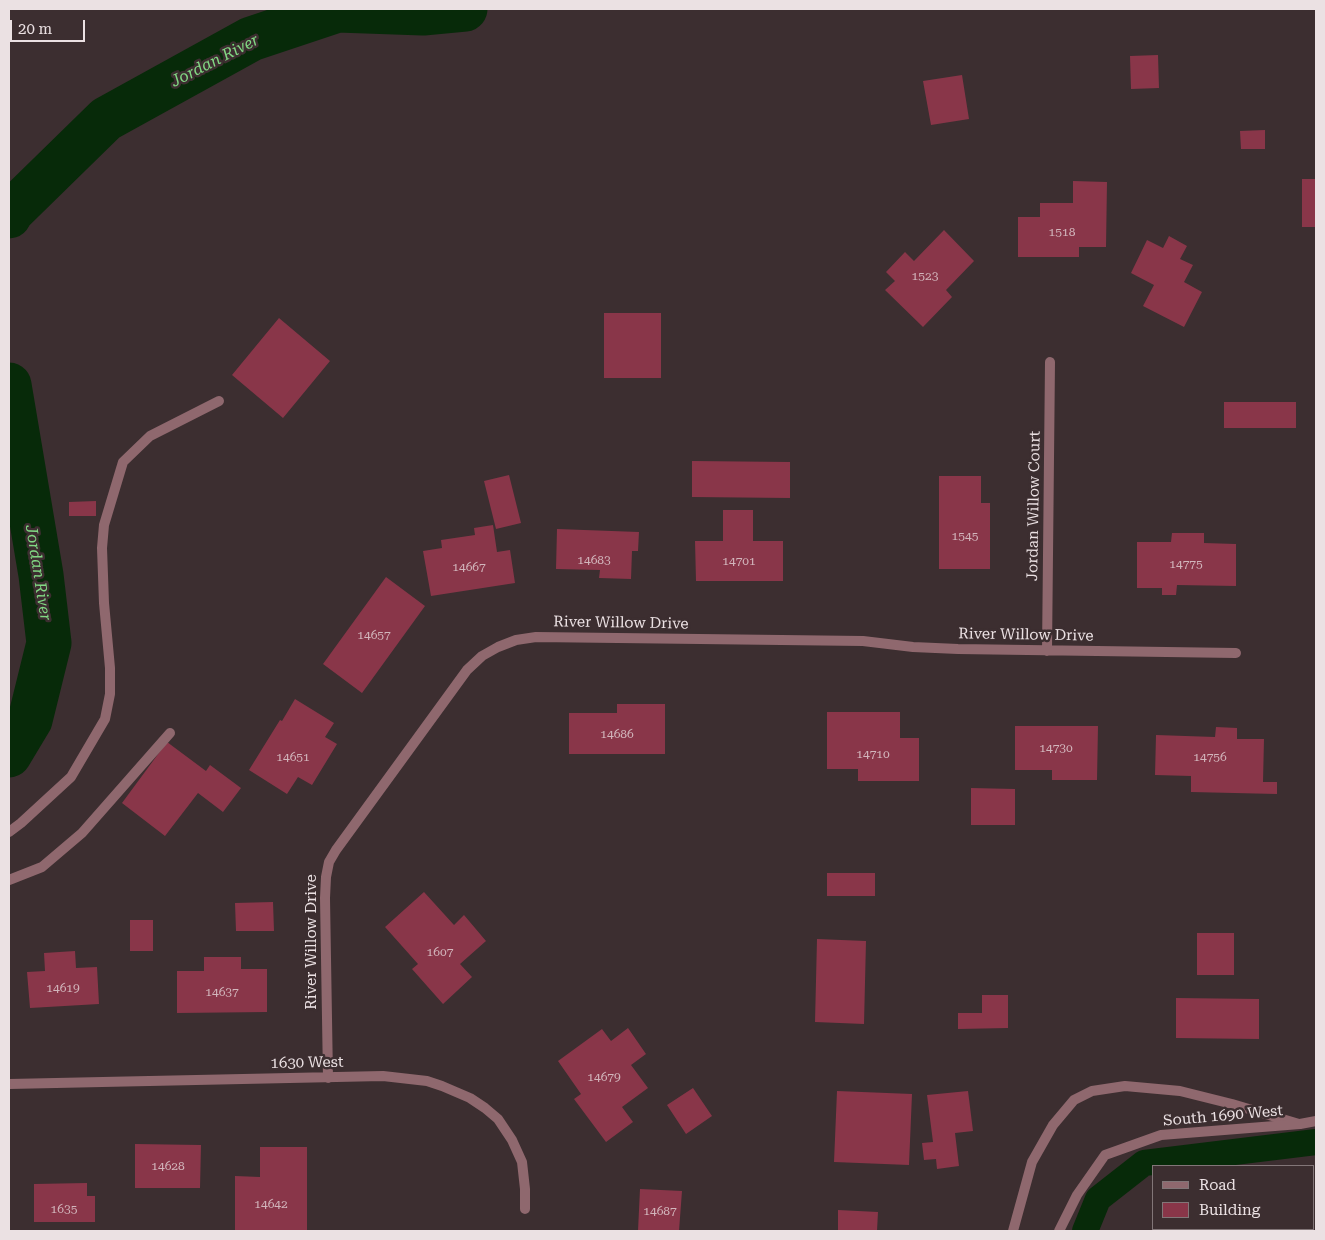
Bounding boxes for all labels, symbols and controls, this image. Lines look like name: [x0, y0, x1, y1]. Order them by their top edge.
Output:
scale bar: [12, 10, 88, 42]
text: 20 m: [18, 20, 52, 38]
water label: Jordan River: [168, 31, 262, 91]
house number: 1518: [1049, 225, 1075, 239]
house number: 1523: [912, 269, 938, 283]
street label: Jordan Willow Court: [1024, 431, 1044, 581]
water label: Jordan River: [21, 524, 55, 622]
house number: 1545: [952, 529, 978, 543]
house number: 14683: [577, 553, 611, 567]
house number: 14701: [722, 554, 756, 568]
house number: 14775: [1169, 557, 1203, 571]
house number: 14667: [452, 560, 486, 574]
street label: River Willow Drive: [553, 613, 689, 633]
street label: River Willow Drive: [958, 625, 1094, 645]
house number: 14657: [357, 628, 391, 642]
house number: 14686: [600, 727, 634, 741]
house number: 14730: [1039, 741, 1073, 755]
house number: 14710: [856, 747, 890, 761]
house number: 14651: [276, 750, 310, 764]
house number: 14756: [1193, 750, 1227, 764]
street label: River Willow Drive: [303, 874, 321, 1010]
house number: 1607: [427, 945, 453, 959]
house number: 14619: [46, 981, 80, 995]
house number: 14637: [205, 985, 239, 999]
street label: 1630 West: [270, 1053, 344, 1073]
house number: 14679: [587, 1070, 621, 1084]
street label: South 1690 West: [1162, 1102, 1284, 1130]
house number: 14628: [151, 1159, 185, 1173]
legend: [1152, 1165, 1315, 1230]
text: Road: [1199, 1176, 1236, 1194]
house number: 14642: [254, 1197, 288, 1211]
text: Building: [1199, 1201, 1260, 1219]
house number: 1635: [51, 1202, 77, 1216]
house number: 14687: [643, 1204, 677, 1218]

